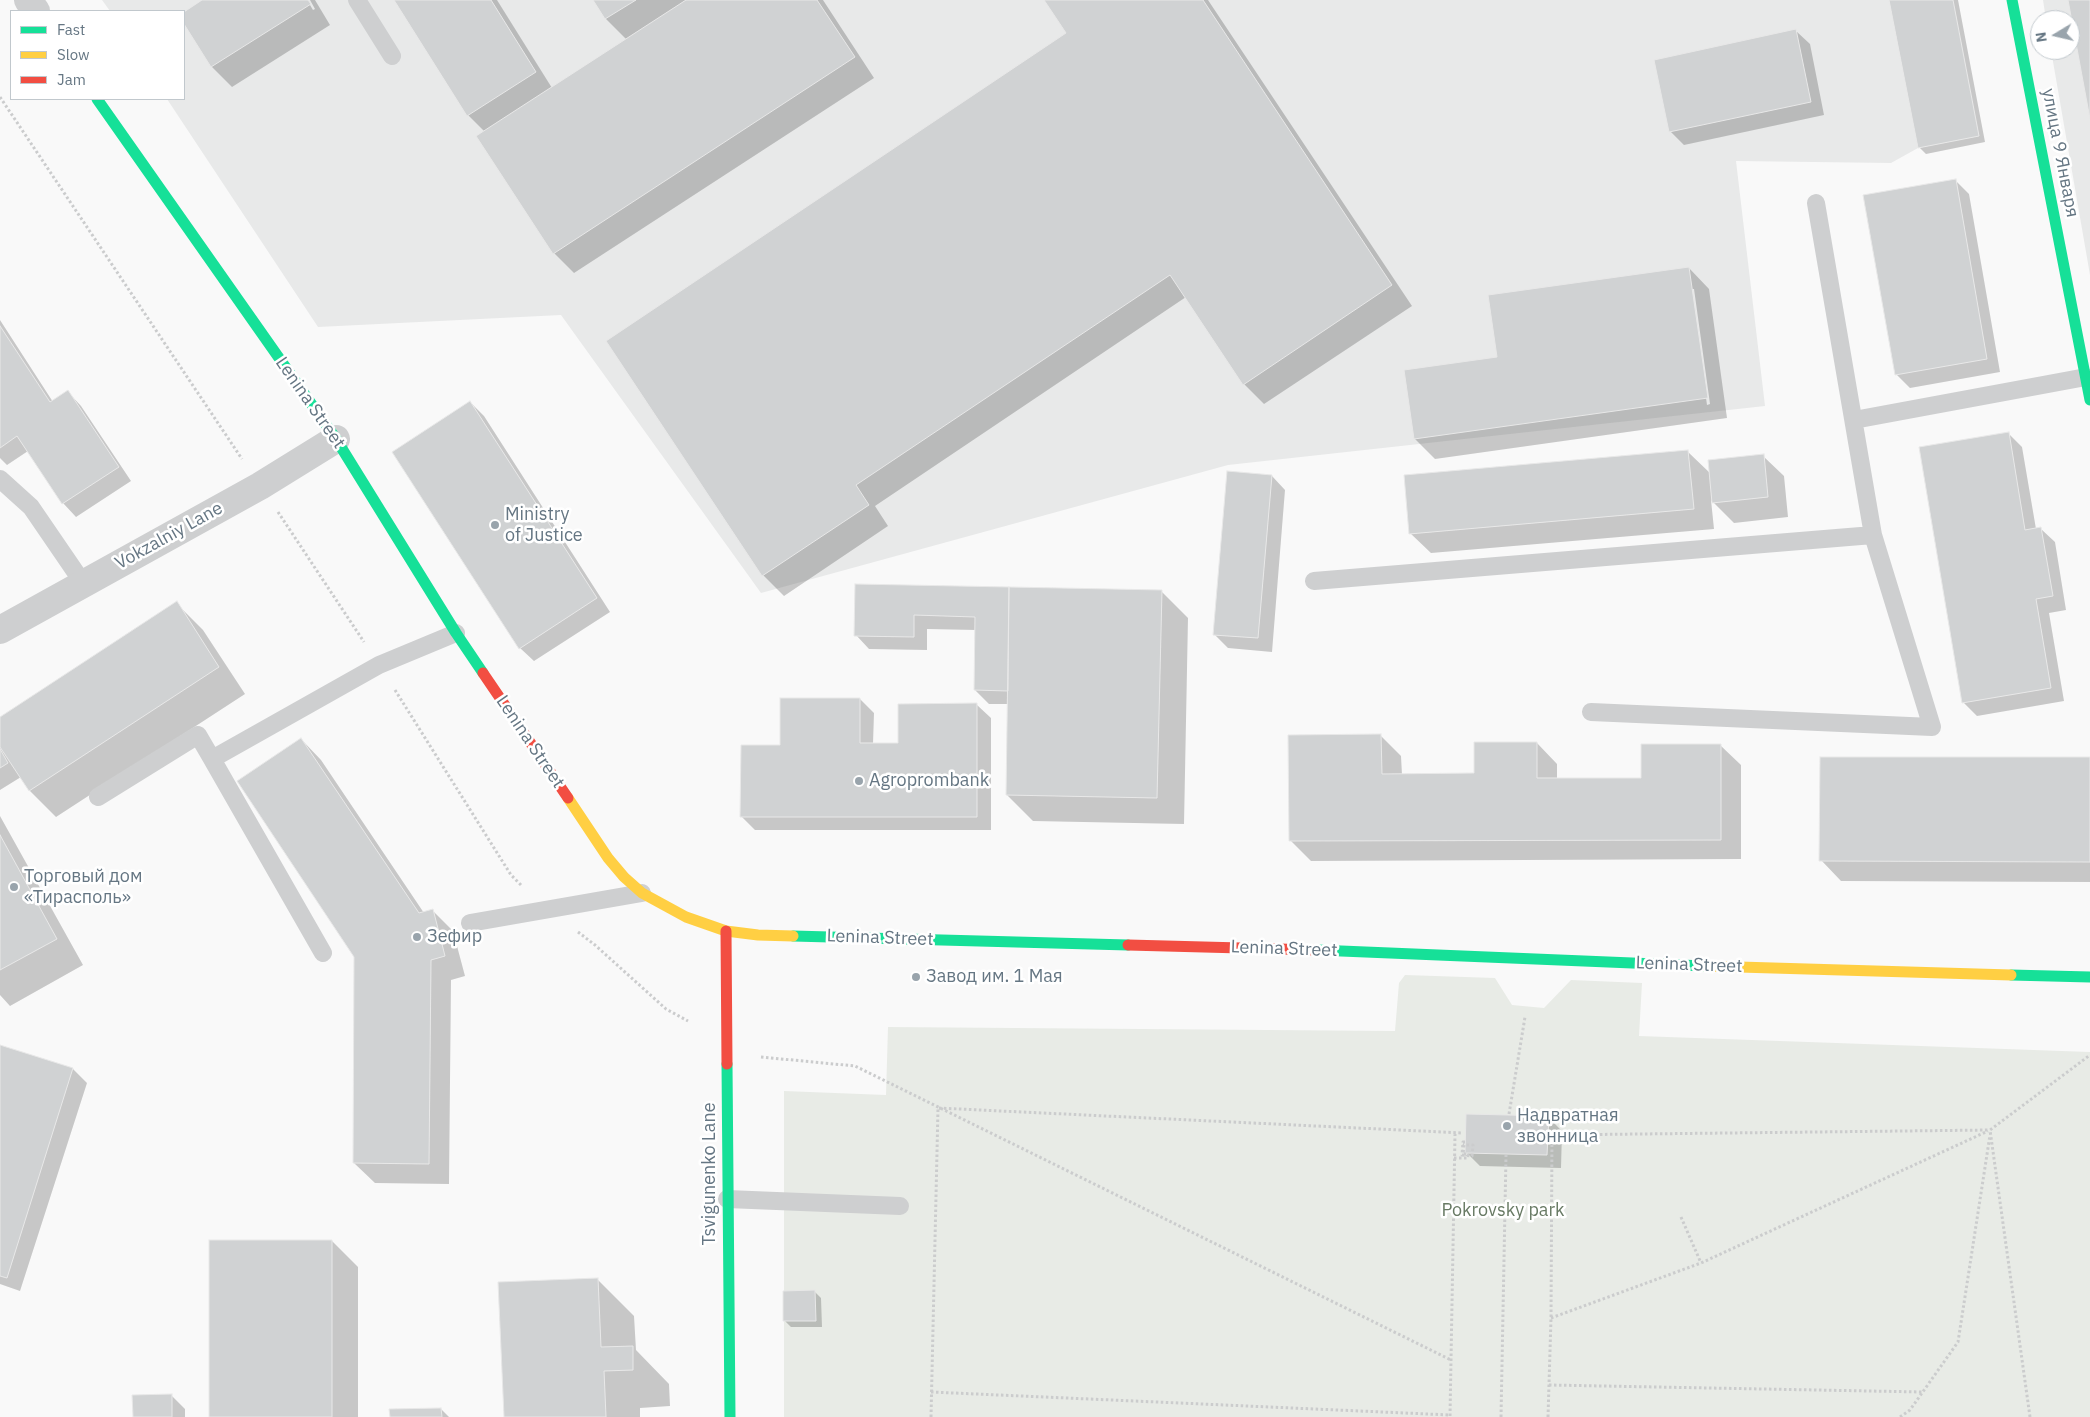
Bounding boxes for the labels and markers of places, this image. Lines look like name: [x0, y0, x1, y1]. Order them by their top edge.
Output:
place label: Ministry of Justice: [505, 504, 583, 546]
marker: Ministry of Justice: [489, 519, 501, 531]
place label: Agroprombank: [869, 770, 989, 792]
marker: Agroprombank: [853, 775, 865, 787]
place label: Торговый дом «Тирасполь»: [24, 866, 142, 909]
marker: Торговый дом «Тирасполь»: [8, 881, 20, 893]
place label: Зефир: [427, 926, 482, 948]
marker: Зефир: [411, 931, 423, 943]
place label: Завод им. 1 Мая: [926, 966, 1063, 988]
marker: Завод им. 1 Мая: [910, 971, 922, 983]
place label: Надвратная звонница: [1517, 1105, 1619, 1148]
marker: Надвратная звонница: [1501, 1120, 1513, 1132]

